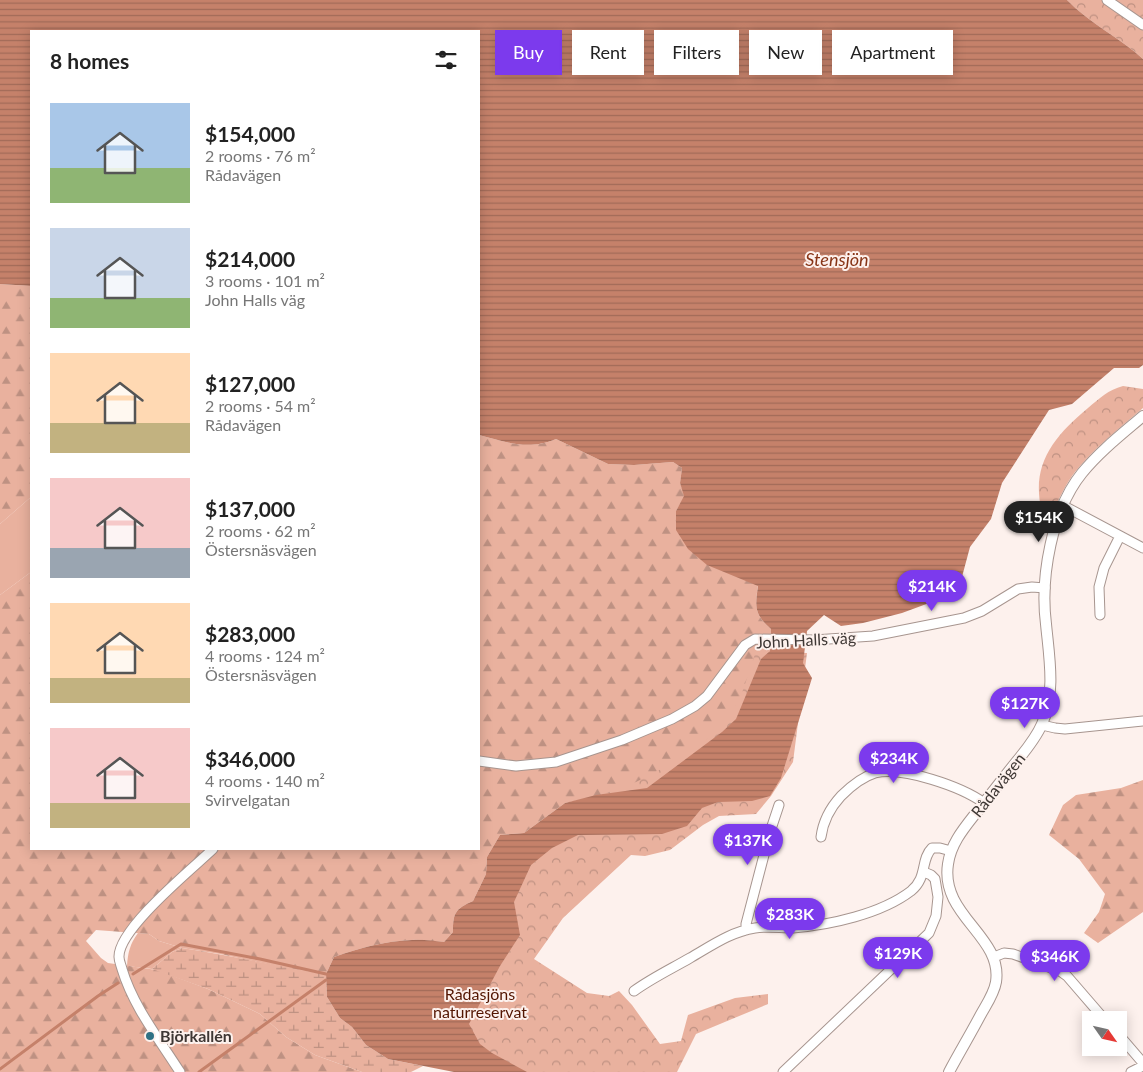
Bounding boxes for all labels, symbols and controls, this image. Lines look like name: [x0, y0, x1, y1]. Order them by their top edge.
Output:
chip: Buy: [495, 30, 562, 75]
chip: Rent: [572, 30, 644, 75]
chip: Filters: [654, 30, 739, 75]
chip: New: [749, 30, 822, 75]
chip: Apartment: [832, 30, 953, 75]
icon: filters: [432, 46, 460, 74]
text: 8 homes: [50, 48, 129, 73]
text: $154,000: [205, 121, 295, 146]
icon: home: [90, 123, 150, 183]
text: 2 rooms · 76 m²: [205, 146, 316, 165]
text: Rådavägen: [205, 165, 281, 184]
text: $214,000: [205, 246, 295, 271]
icon: home: [90, 248, 150, 308]
water label: Stensjön: [805, 248, 869, 270]
text: 3 rooms · 101 m²: [205, 271, 325, 290]
text: John Halls väg: [205, 290, 305, 309]
text: $127,000: [205, 371, 295, 396]
icon: home: [90, 373, 150, 433]
text: 2 rooms · 54 m²: [205, 396, 316, 415]
text: Rådavägen: [205, 415, 281, 434]
text: $137,000: [205, 496, 295, 521]
icon: home: [90, 498, 150, 558]
pin: $154K: [1004, 500, 1074, 543]
text: $154K: [1015, 507, 1063, 526]
text: 2 rooms · 62 m²: [205, 521, 316, 540]
text: Östersnäsvägen: [205, 540, 317, 559]
pin: $214K: [897, 570, 967, 612]
text: $214K: [908, 576, 956, 595]
text: $283,000: [205, 621, 295, 646]
icon: home: [90, 623, 150, 683]
street label: John Halls väg: [756, 627, 856, 652]
text: 4 rooms · 124 m²: [205, 646, 325, 665]
text: Östersnäsvägen: [205, 665, 317, 684]
pin: $127K: [990, 686, 1060, 729]
text: $127K: [1001, 693, 1049, 712]
pin: $234K: [859, 742, 929, 784]
text: $346,000: [205, 746, 295, 771]
icon: home: [90, 748, 150, 808]
text: $234K: [870, 748, 918, 767]
street label: Rådavägen: [967, 749, 1029, 821]
text: 4 rooms · 140 m²: [205, 771, 325, 790]
text: Svirvelgatan: [205, 790, 290, 809]
pin: $137K: [713, 824, 783, 866]
text: $137K: [724, 830, 772, 849]
pin: $283K: [755, 898, 825, 940]
text: $283K: [766, 904, 814, 923]
pin: $129K: [863, 936, 933, 979]
pin: $346K: [1020, 940, 1090, 982]
text: $129K: [874, 943, 922, 962]
text: $346K: [1031, 946, 1079, 965]
park label: Rådasjöns naturreservat: [433, 984, 527, 1021]
north arrow: [1082, 1011, 1128, 1056]
map controls: [1082, 1011, 1127, 1056]
place label: Björkallén: [160, 1026, 232, 1045]
marker: Björkallén: [144, 1030, 156, 1042]

